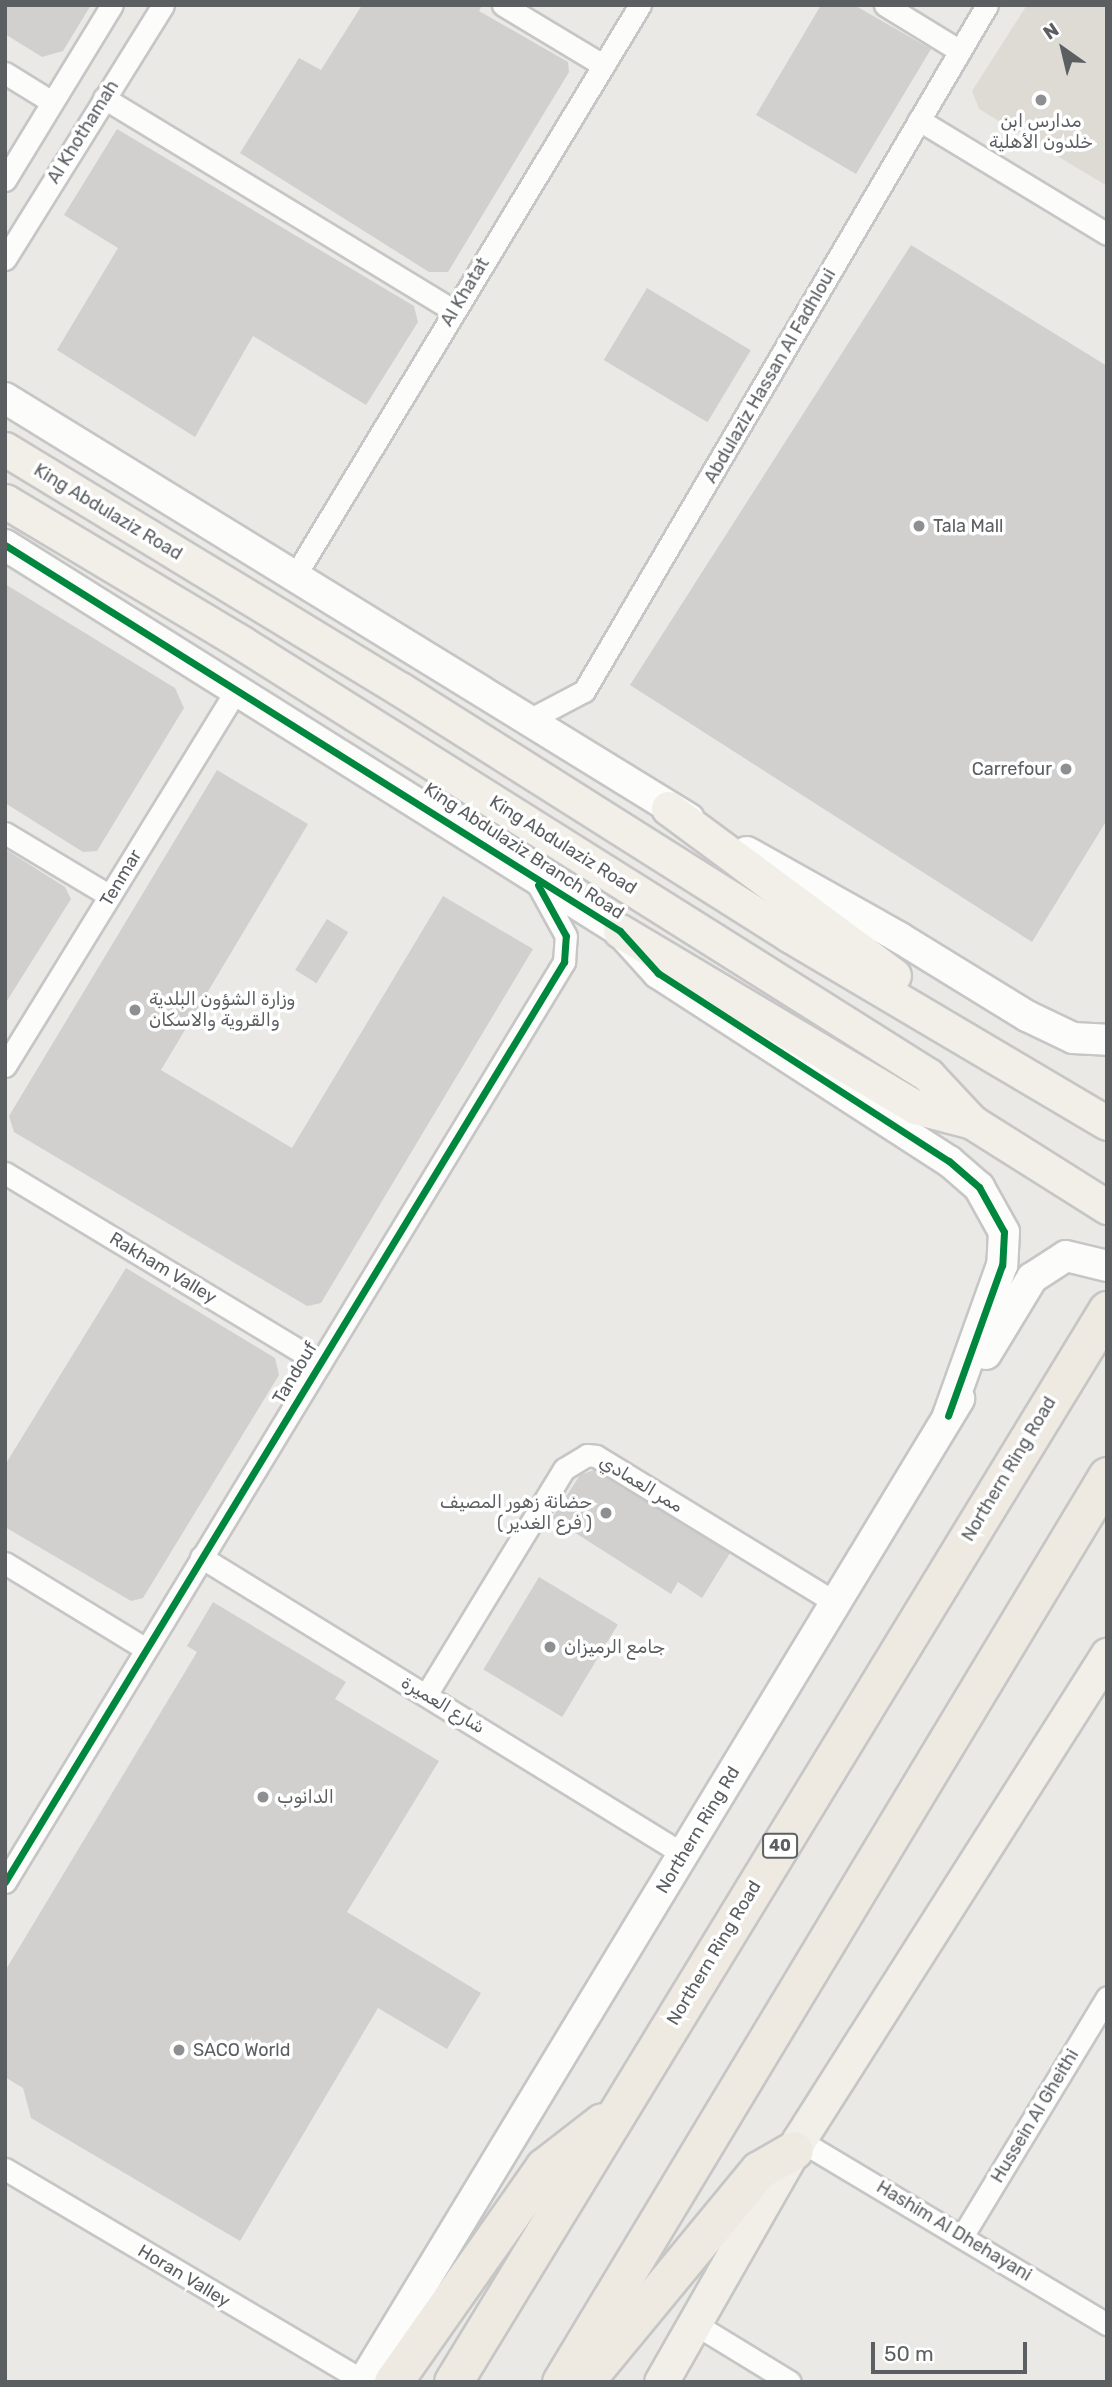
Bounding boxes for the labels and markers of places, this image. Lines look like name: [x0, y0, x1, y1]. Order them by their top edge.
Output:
marker: مدارس ابن خلدون الأهلية: [1033, 92, 1049, 108]
place label: مدارس ابن خلدون الأهلية: [989, 111, 1093, 154]
place label: Tala Mall: [933, 515, 1003, 537]
marker: Tala Mall: [911, 518, 927, 534]
place label: Carrefour: [972, 758, 1052, 780]
marker: Carrefour: [1058, 761, 1074, 777]
place label: وزارة الشؤون البلدية والقروية والاسكان: [149, 989, 295, 1032]
marker: وزارة الشؤون البلدية والقروية والاسكان: [127, 1002, 143, 1018]
place label: حضانة زهور المصيف ( فرع الغدير ): [440, 1492, 592, 1534]
marker: حضانة زهور المصيف ( فرع الغدير ): [598, 1505, 614, 1521]
place label: جامع الرميزان: [564, 1636, 665, 1658]
marker: جامع الرميزان: [542, 1639, 558, 1655]
place label: الدانوب: [277, 1786, 334, 1808]
marker: الدانوب: [255, 1789, 271, 1805]
place label: SACO World: [193, 2039, 291, 2061]
marker: SACO World: [171, 2042, 187, 2058]

